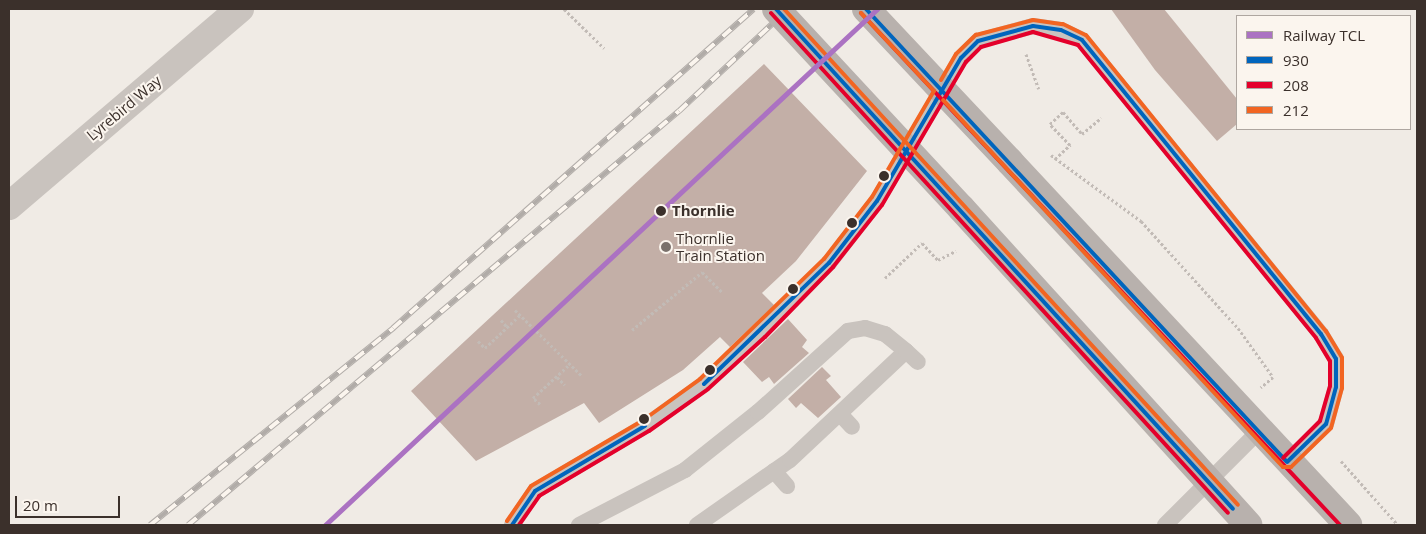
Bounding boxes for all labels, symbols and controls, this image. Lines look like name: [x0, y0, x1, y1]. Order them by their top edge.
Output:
legend: [1236, 15, 1411, 130]
text: Railway TCL: [1283, 25, 1365, 45]
text: 930: [1283, 50, 1309, 70]
street label: Lyrebird Way: [83, 72, 165, 144]
text: 208: [1283, 75, 1309, 95]
text: 212: [1283, 100, 1309, 120]
unlabelled marker: [879, 171, 889, 181]
place label: Thornlie: [672, 202, 735, 220]
marker: Thornlie: [654, 204, 668, 218]
unlabelled marker: [847, 218, 857, 228]
place label: Thornlie Train Station: [676, 229, 765, 264]
marker: Thornlie Train Station: [660, 241, 672, 253]
unlabelled marker: [788, 284, 798, 294]
unlabelled marker: [705, 365, 715, 375]
unlabelled marker: [639, 414, 649, 424]
scale bar: [18, 486, 122, 518]
text: 20 m: [23, 495, 58, 515]

